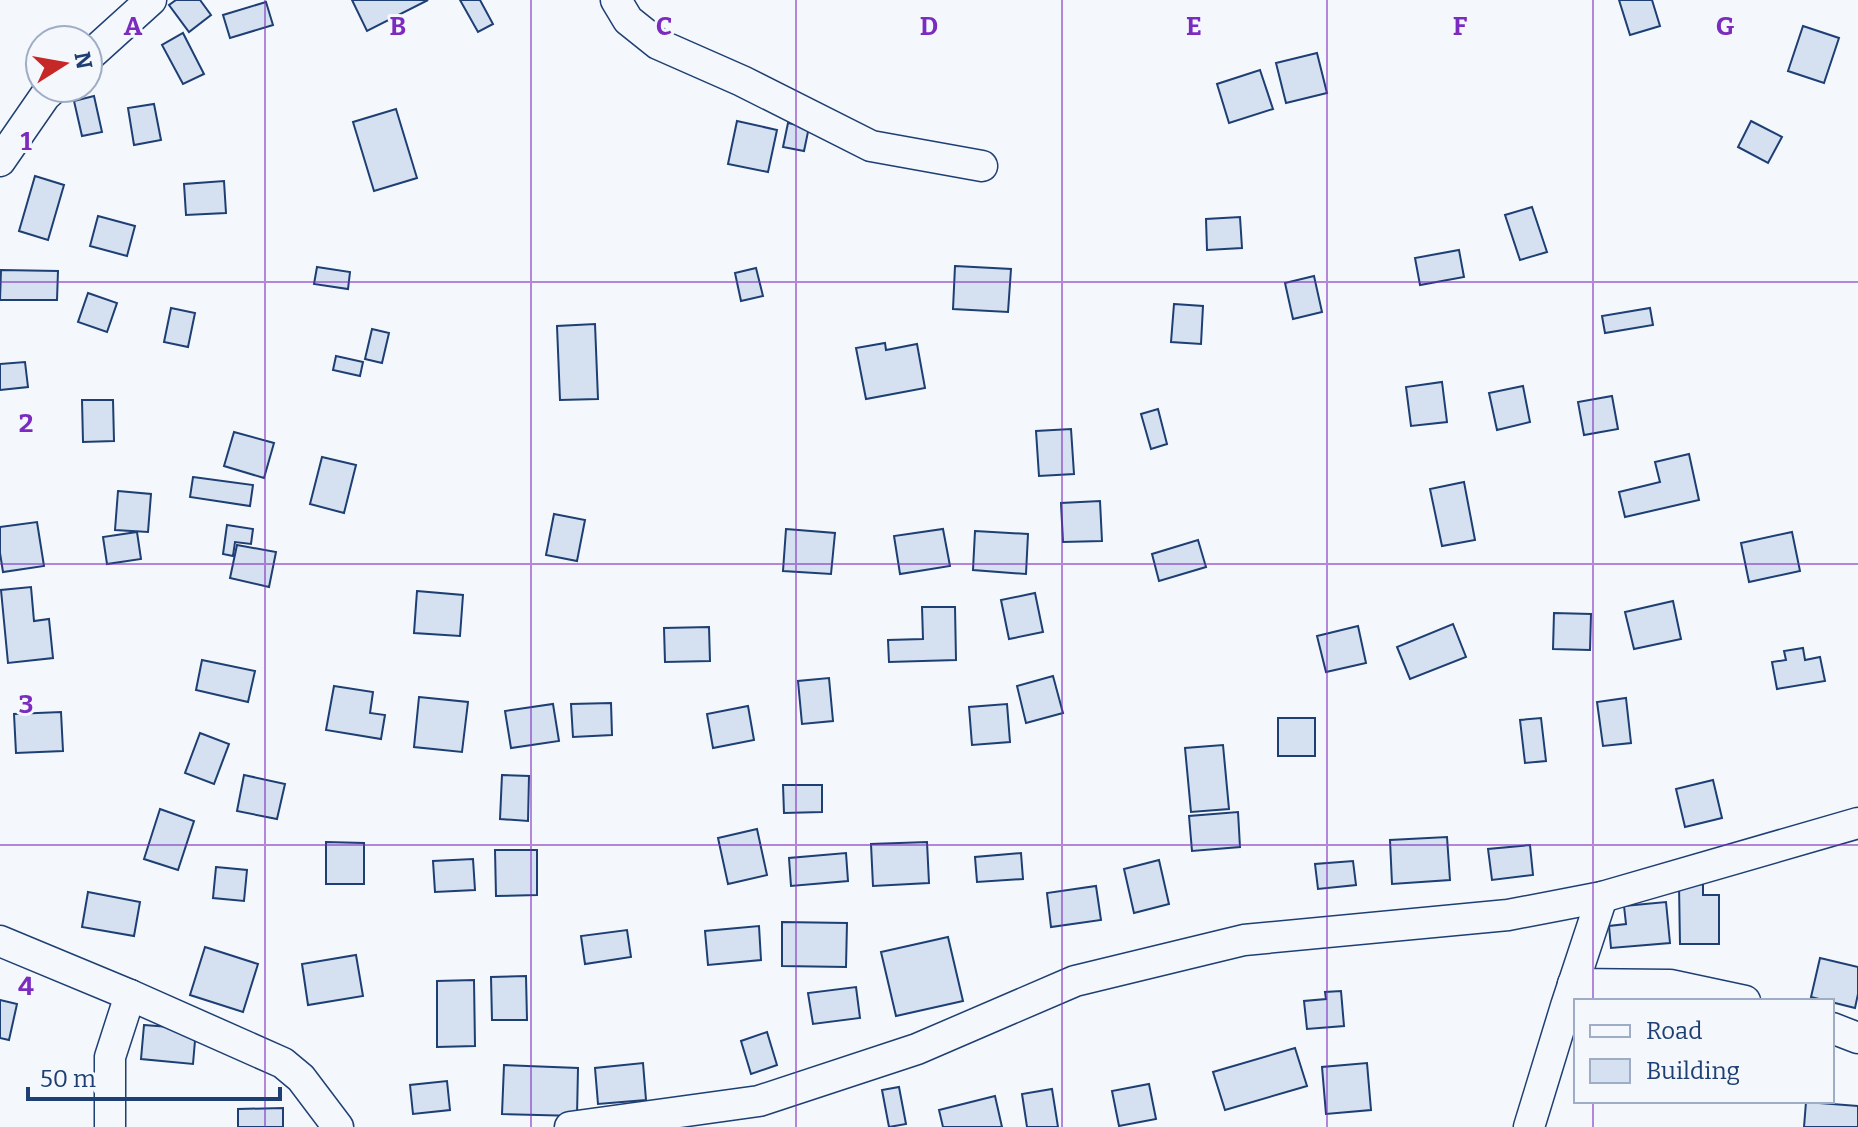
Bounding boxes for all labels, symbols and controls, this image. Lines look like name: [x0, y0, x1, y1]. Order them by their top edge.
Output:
text: A: [124, 11, 143, 42]
text: B: [390, 11, 406, 42]
text: C: [656, 11, 672, 42]
text: D: [920, 11, 938, 42]
text: E: [1186, 11, 1202, 42]
text: F: [1453, 11, 1468, 42]
text: G: [1716, 11, 1735, 42]
north arrow: [24, 24, 104, 104]
text: N: [68, 49, 98, 71]
text: 1: [20, 126, 32, 157]
text: 2: [19, 408, 33, 439]
text: 3: [19, 689, 33, 720]
text: 4: [18, 971, 34, 1002]
legend: [1574, 999, 1834, 1103]
text: Road: [1646, 1017, 1702, 1045]
scale bar: [28, 1051, 280, 1101]
text: Building: [1646, 1057, 1740, 1085]
text: 50 m: [40, 1065, 96, 1093]

